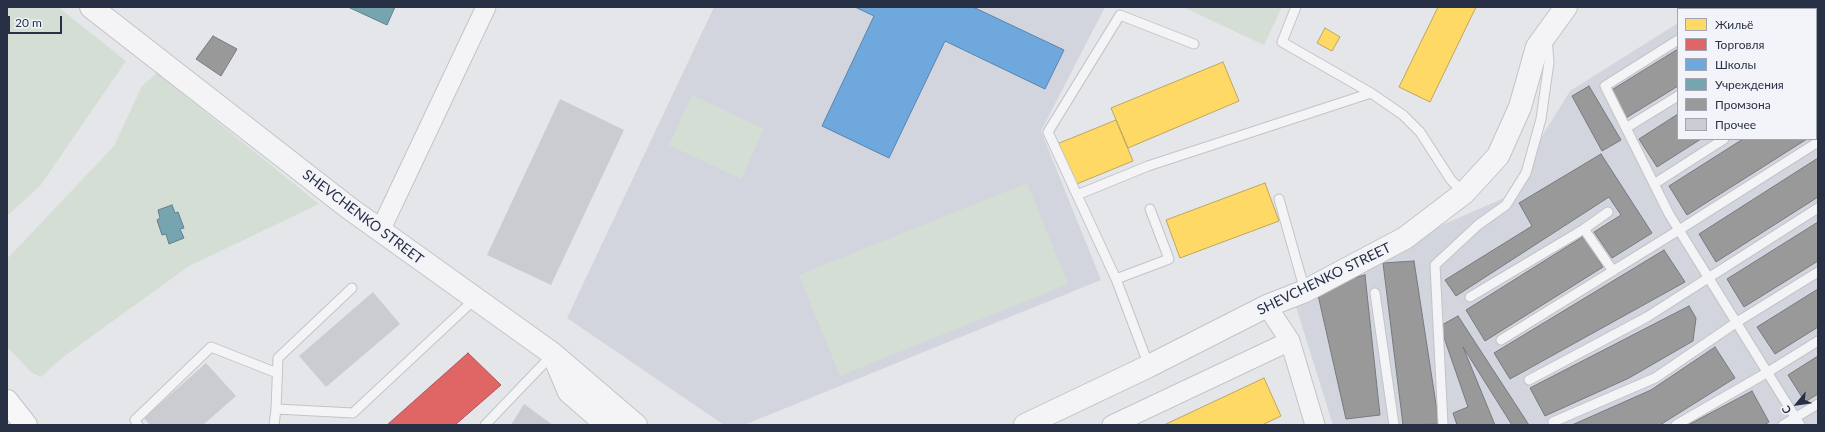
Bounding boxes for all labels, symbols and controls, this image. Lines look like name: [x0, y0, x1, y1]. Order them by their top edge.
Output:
scale bar: [10, 8, 64, 34]
legend: [1677, 8, 1817, 140]
text: 20 m: [15, 15, 42, 30]
text: Жильё: [1715, 17, 1753, 32]
text: Торговля: [1715, 37, 1765, 52]
text: Школы: [1715, 57, 1756, 72]
text: Учреждения: [1715, 77, 1784, 92]
text: Промзона: [1715, 97, 1771, 112]
text: Прочее: [1715, 117, 1756, 132]
street label: SHEVCHENKO STREET: [299, 166, 427, 268]
street label: SHEVCHENKO STREET: [1254, 239, 1394, 319]
north arrow: [1777, 384, 1817, 424]
text: С: [1779, 404, 1794, 416]

